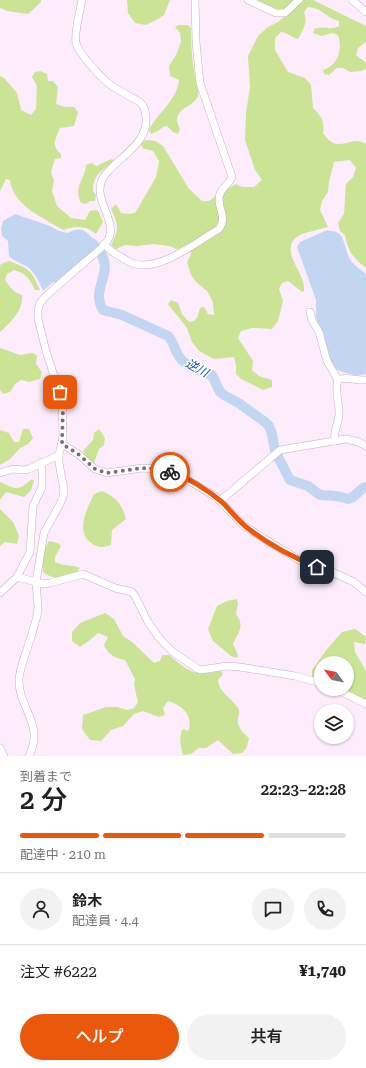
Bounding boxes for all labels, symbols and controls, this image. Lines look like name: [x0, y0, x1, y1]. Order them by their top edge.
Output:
water label: 逆川: [183, 356, 213, 381]
pin: [43, 375, 77, 409]
icon: bag: [49, 381, 71, 403]
courier: [150, 452, 190, 492]
icon: bike: [159, 461, 181, 483]
pin: [300, 550, 334, 584]
icon: home: [306, 556, 328, 578]
north arrow: [314, 656, 354, 696]
map controls: [314, 656, 354, 744]
button: layers: [314, 704, 354, 744]
text: 到着まで: [20, 769, 72, 784]
text: 22:23–22:28: [261, 781, 346, 799]
text: 2 分: [20, 785, 67, 815]
text: 配達中 · 210 m: [20, 847, 106, 862]
button: person: [20, 888, 62, 930]
button: chat: [252, 888, 294, 930]
button: phone: [304, 888, 346, 930]
text: 鈴木: [72, 892, 102, 910]
text: 配達員 · 4.4: [72, 913, 139, 928]
text: ¥1,740: [299, 962, 346, 980]
text: 注文 #6222: [20, 963, 97, 981]
button: ヘルプ: [20, 1014, 179, 1060]
button: 共有: [187, 1014, 346, 1060]

